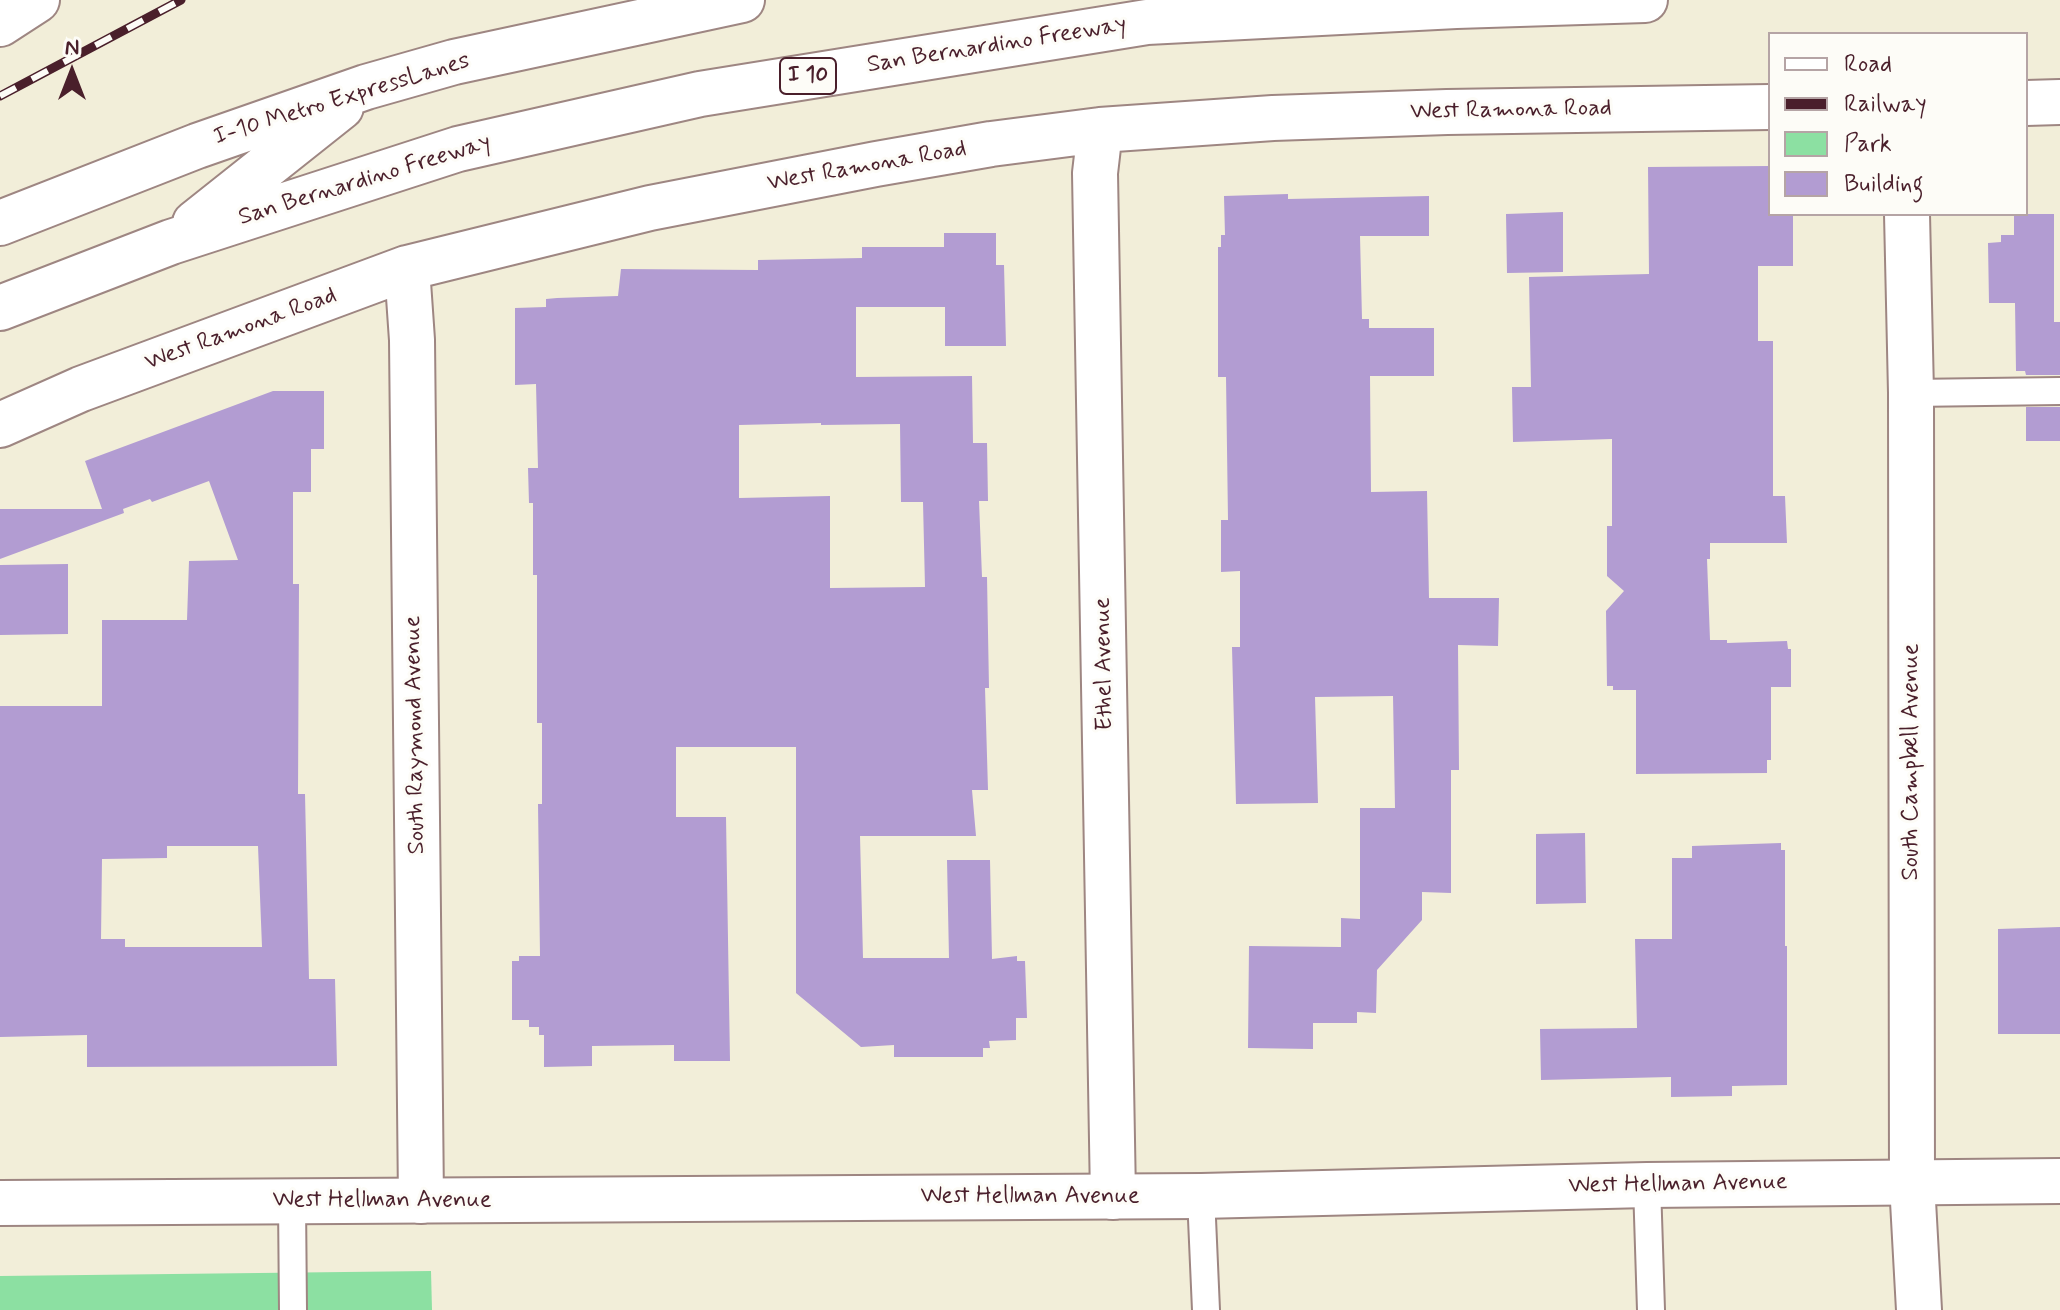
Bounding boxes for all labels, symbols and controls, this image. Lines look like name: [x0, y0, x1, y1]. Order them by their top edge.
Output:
street label: San Bernardino Freeway: [865, 11, 1129, 81]
north arrow: [32, 32, 112, 112]
legend: [1768, 32, 2028, 216]
text: N: [65, 34, 79, 62]
street label: I-10 Metro ExpressLanes: [211, 47, 473, 153]
text: Road: [1844, 49, 1892, 80]
road number: I 10: [780, 58, 836, 94]
text: Railway: [1844, 89, 1927, 120]
street label: West Ramona Road: [1410, 95, 1612, 127]
street label: San Bernardino Freeway: [235, 129, 495, 233]
text: Park: [1844, 129, 1892, 160]
street label: West Ramona Road: [765, 135, 969, 199]
text: Building: [1844, 169, 1924, 200]
street label: West Ramona Road: [141, 282, 341, 378]
street label: Ethel Avenue: [1089, 597, 1121, 731]
street label: South Raymond Avenue: [400, 615, 432, 855]
street label: South Campbell Avenue: [1898, 643, 1926, 881]
street label: West Hellman Avenue: [1568, 1169, 1788, 1201]
street label: West Hellman Avenue: [920, 1183, 1140, 1211]
street label: West Hellman Avenue: [272, 1187, 492, 1215]

